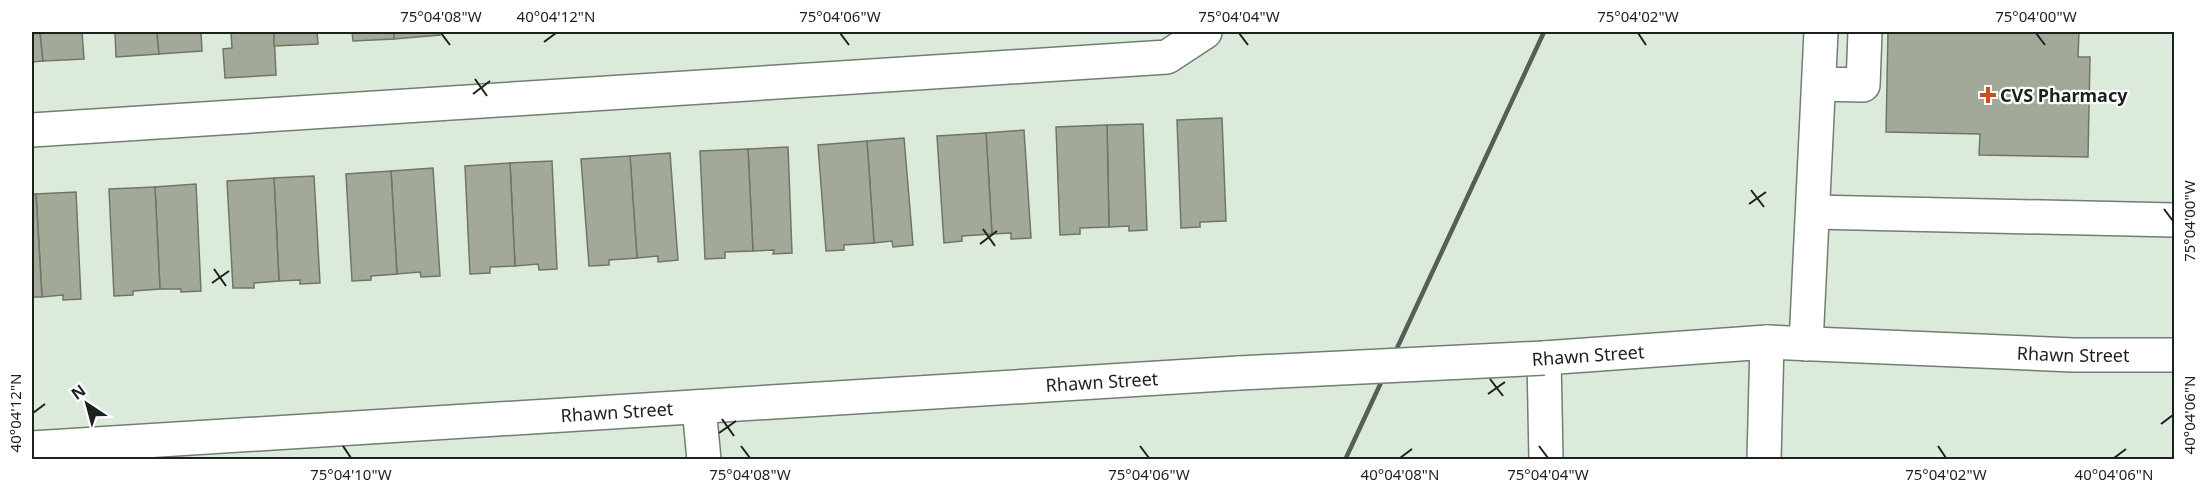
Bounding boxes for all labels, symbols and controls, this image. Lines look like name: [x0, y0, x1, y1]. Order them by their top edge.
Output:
text: 75°04'08"W: [400, 6, 482, 26]
text: 40°04'12"N: [517, 6, 595, 26]
text: 75°04'06"W: [799, 6, 881, 26]
text: 75°04'04"W: [1198, 6, 1280, 26]
text: 75°04'02"W: [1597, 6, 1679, 26]
text: 75°04'00"W: [1995, 6, 2077, 26]
place label: CVS Pharmacy: [2000, 83, 2128, 107]
marker: CVS Pharmacy: [1981, 88, 1995, 102]
text: 75°04'00"W: [2179, 180, 2199, 262]
street label: Rhawn Street: [1531, 339, 1646, 371]
street label: Rhawn Street: [2016, 341, 2130, 367]
street label: Rhawn Street: [1045, 366, 1159, 397]
text: 40°04'12"N: [5, 374, 25, 452]
north arrow: [57, 374, 117, 434]
text: 40°04'06"N: [2179, 376, 2199, 454]
text: N: [66, 379, 90, 405]
street label: Rhawn Street: [560, 396, 674, 427]
text: 75°04'10"W: [310, 464, 392, 484]
text: 75°04'08"W: [709, 464, 791, 484]
text: 75°04'06"W: [1108, 464, 1190, 484]
text: 40°04'08"N: [1361, 464, 1439, 484]
text: 75°04'04"W: [1507, 464, 1589, 484]
text: 75°04'02"W: [1905, 464, 1987, 484]
text: 40°04'06"N: [2075, 464, 2153, 484]

